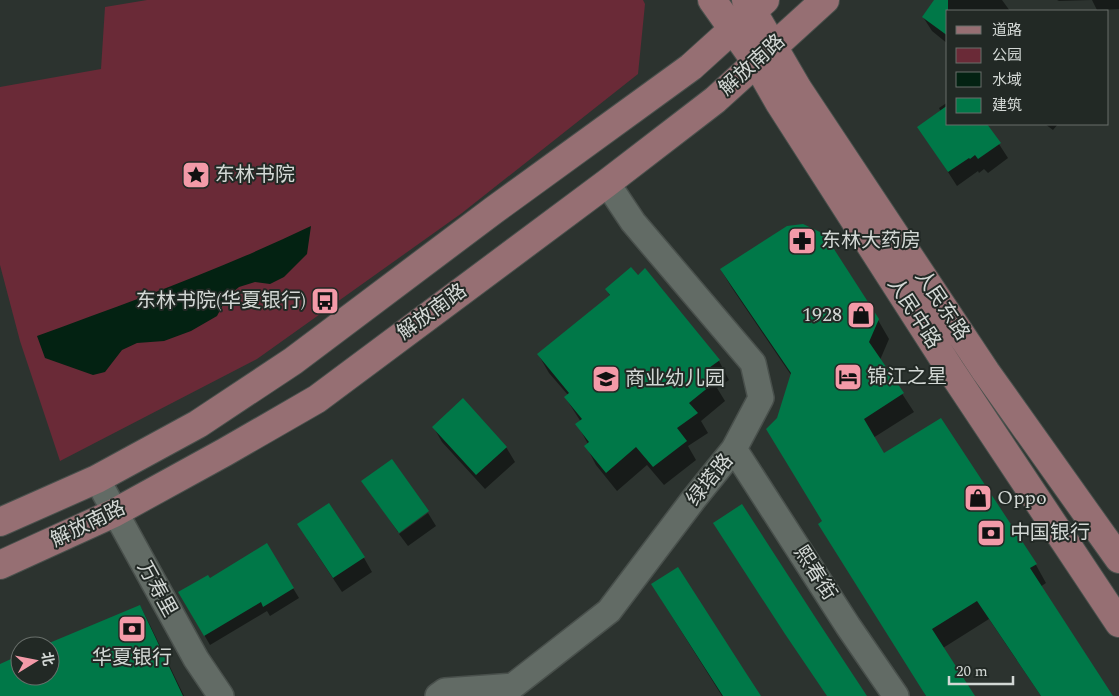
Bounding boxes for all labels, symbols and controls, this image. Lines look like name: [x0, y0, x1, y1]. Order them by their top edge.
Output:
legend: [946, 10, 1109, 125]
text: 道路: [992, 19, 1022, 42]
street label: 解放南路: [712, 27, 792, 103]
text: 公园: [992, 44, 1022, 67]
text: 水域: [992, 69, 1022, 92]
text: 建筑: [992, 94, 1022, 117]
place icon: 东林书院: [181, 160, 211, 190]
place label: 东林书院: [215, 160, 295, 190]
pharmacy icon: 东林大药房: [787, 226, 817, 256]
place label: 东林大药房: [821, 226, 921, 256]
street label: 人民东路: [907, 263, 977, 347]
street label: 人民中路: [880, 271, 948, 355]
street label: 解放南路: [391, 276, 473, 348]
place label: 东林书院(华夏银行): [136, 286, 306, 316]
bus stop icon: 东林书院(华夏银行): [310, 286, 340, 316]
place label: 1928: [802, 300, 842, 330]
shop icon: 1928: [846, 300, 876, 330]
hotel icon: 锦江之星: [833, 362, 863, 392]
place label: 锦江之星: [867, 362, 947, 392]
school or university icon: 商业幼儿园: [591, 364, 621, 394]
place label: 商业幼儿园: [625, 364, 725, 394]
street label: 绿塔路: [679, 447, 741, 513]
shop icon: Oppo: [963, 483, 993, 513]
place label: Oppo: [997, 483, 1047, 513]
street label: 解放南路: [45, 493, 131, 555]
bank icon: 中国银行: [976, 518, 1006, 548]
place label: 中国银行: [1010, 518, 1090, 548]
street label: 熙春街: [786, 540, 844, 606]
street label: 万寿里: [129, 555, 185, 623]
bank icon: 华夏银行: [117, 614, 147, 644]
north arrow: [10, 636, 60, 686]
place label: 华夏银行: [92, 643, 172, 673]
text: 北: [36, 650, 59, 668]
scale bar: [949, 654, 1013, 686]
text: 20 m: [956, 660, 988, 683]

